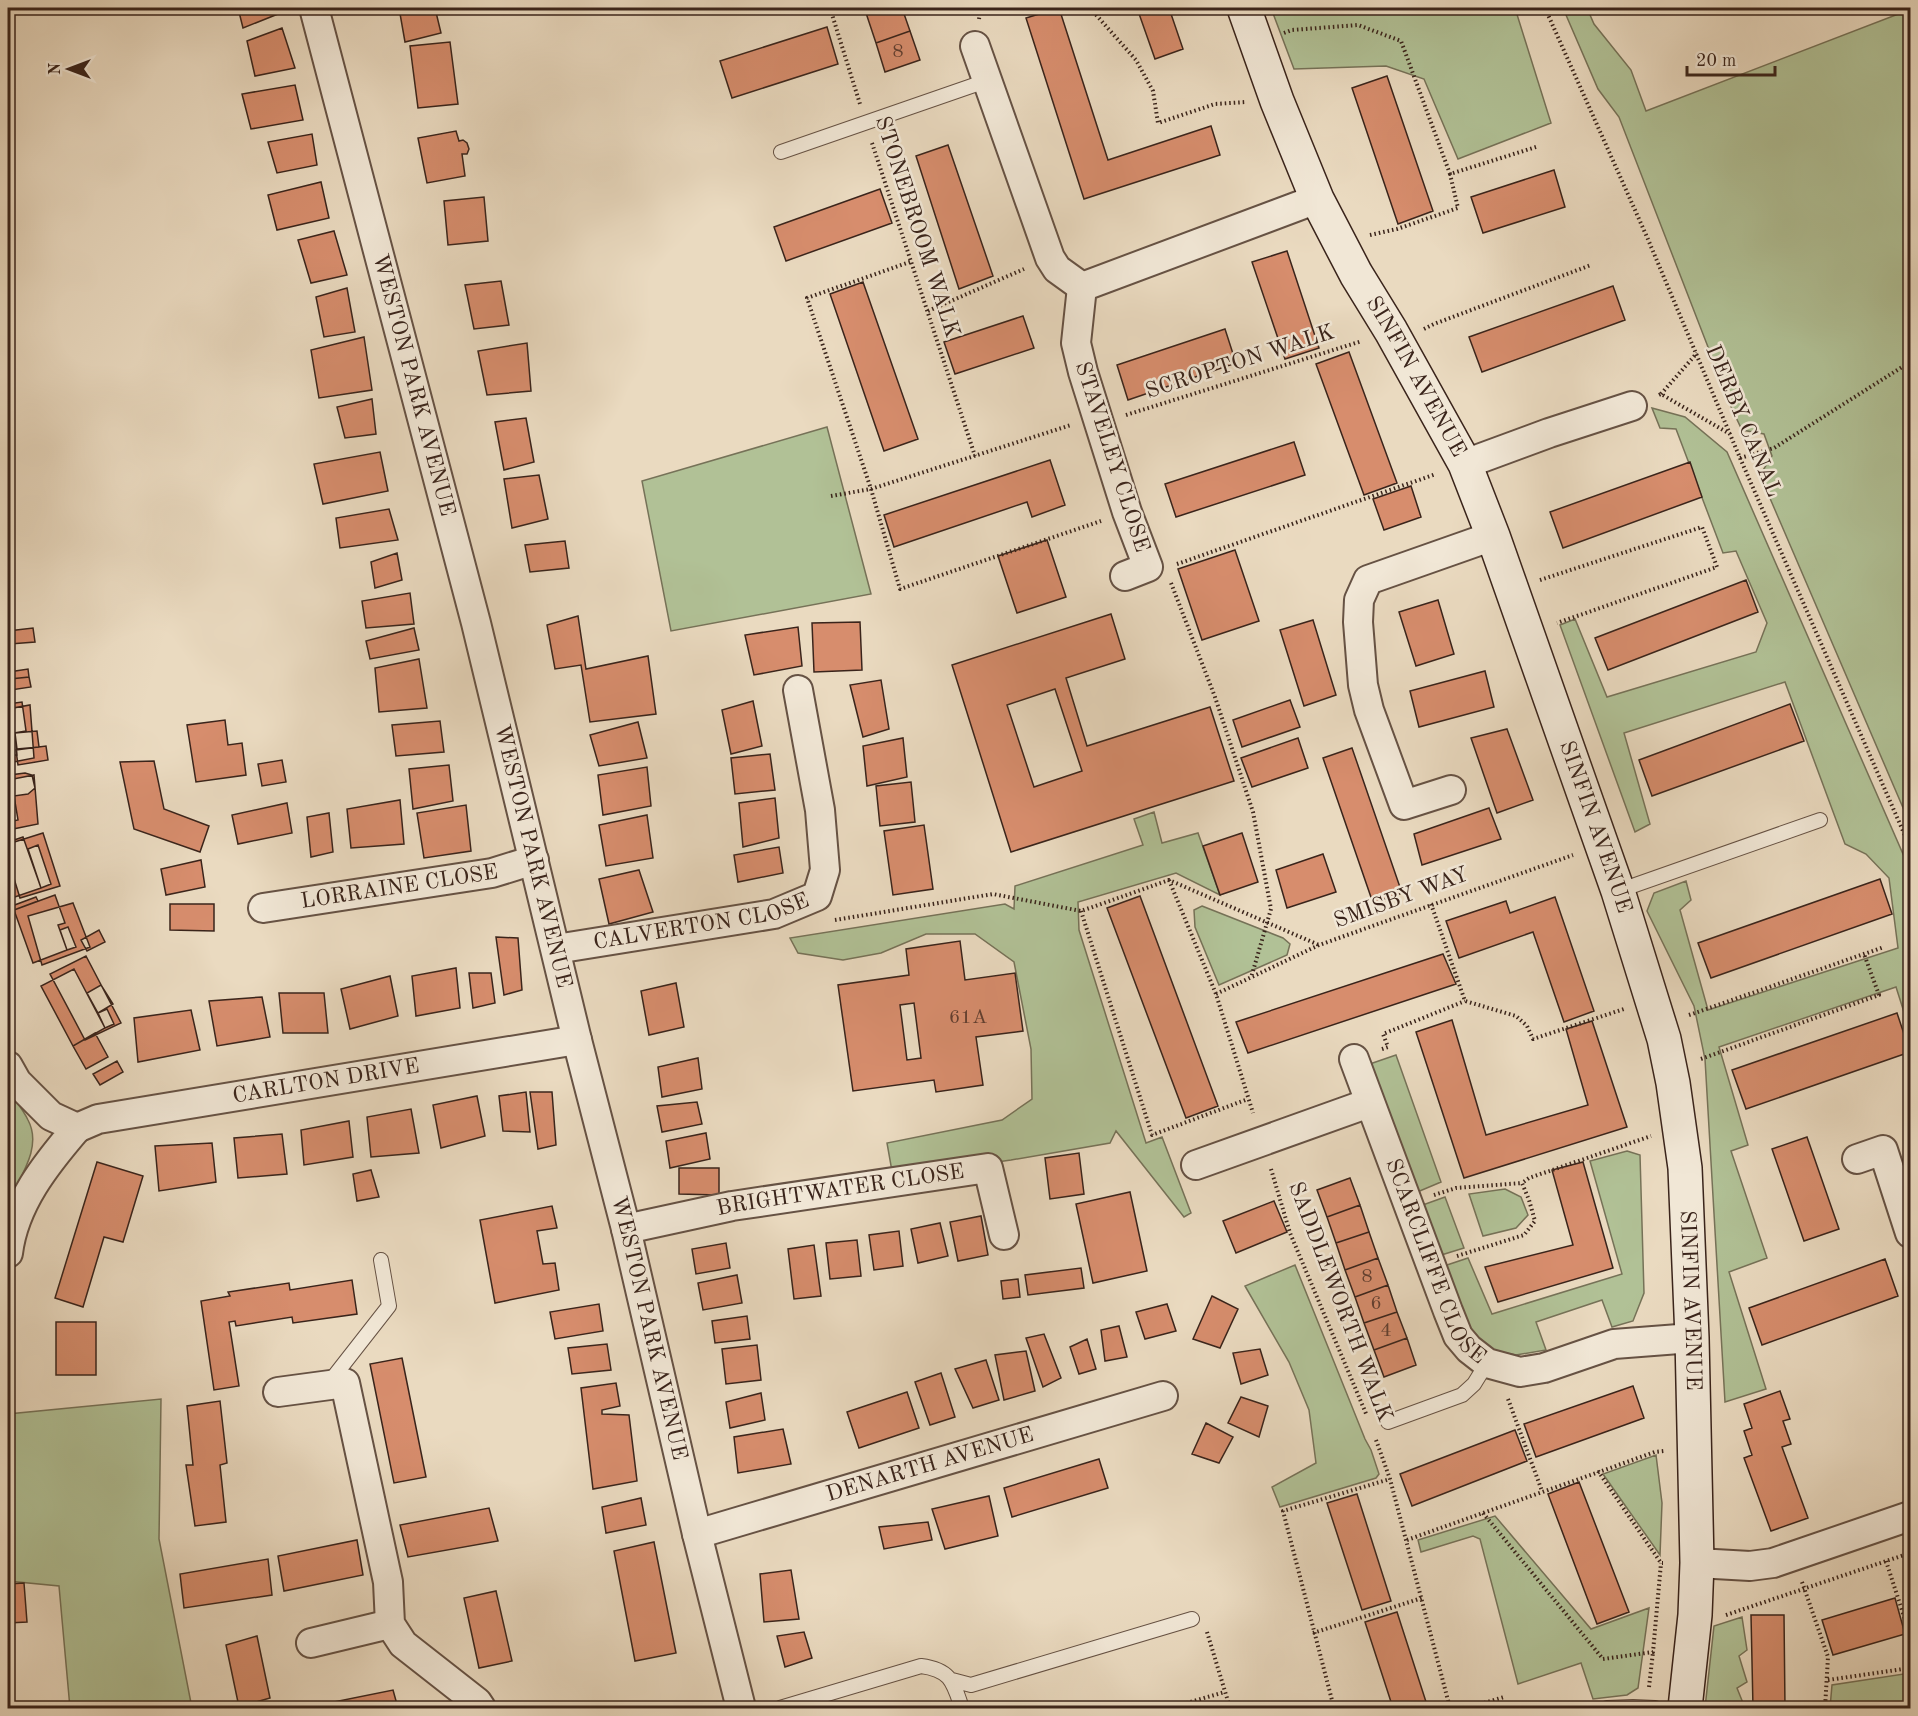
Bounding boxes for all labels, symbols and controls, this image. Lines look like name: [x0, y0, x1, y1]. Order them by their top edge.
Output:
north arrow: [39, 39, 99, 99]
scale bar: [1687, 39, 1776, 77]
house number: 8: [892, 42, 904, 62]
text: 20 m: [1696, 52, 1736, 70]
text: N: [48, 62, 64, 75]
street label: STONEBROOM WALK: [871, 113, 963, 341]
street label: WESTON PARK AVENUE: [368, 252, 458, 519]
street label: SINFIN AVENUE: [1362, 293, 1470, 461]
street label: SCROPTON WALK: [1143, 321, 1337, 403]
street label: DERBY CANAL: [1701, 342, 1785, 500]
street label: STAVELEY CLOSE: [1071, 359, 1153, 555]
street label: WESTON PARK AVENUE: [490, 722, 575, 990]
street label: SINFIN AVENUE: [1555, 738, 1635, 916]
street label: LORRAINE CLOSE: [299, 861, 500, 913]
street label: SMISBY WAY: [1331, 863, 1471, 933]
street label: CALVERTON CLOSE: [592, 890, 813, 954]
house number: 61A: [949, 1008, 987, 1028]
street label: CARLTON DRIVE: [231, 1055, 421, 1108]
street label: SCARCLIFFE CLOSE: [1381, 1156, 1490, 1368]
street label: BRIGHTWATER CLOSE: [714, 1161, 966, 1220]
street label: SADDLEWORTH WALK: [1284, 1179, 1396, 1425]
street label: WESTON PARK AVENUE: [607, 1194, 690, 1462]
street label: SINFIN AVENUE: [1676, 1210, 1704, 1391]
house number: 8: [1361, 1267, 1373, 1287]
house number: 6: [1370, 1294, 1382, 1314]
house number: 4: [1380, 1321, 1392, 1341]
street label: DENARTH AVENUE: [824, 1424, 1036, 1506]

